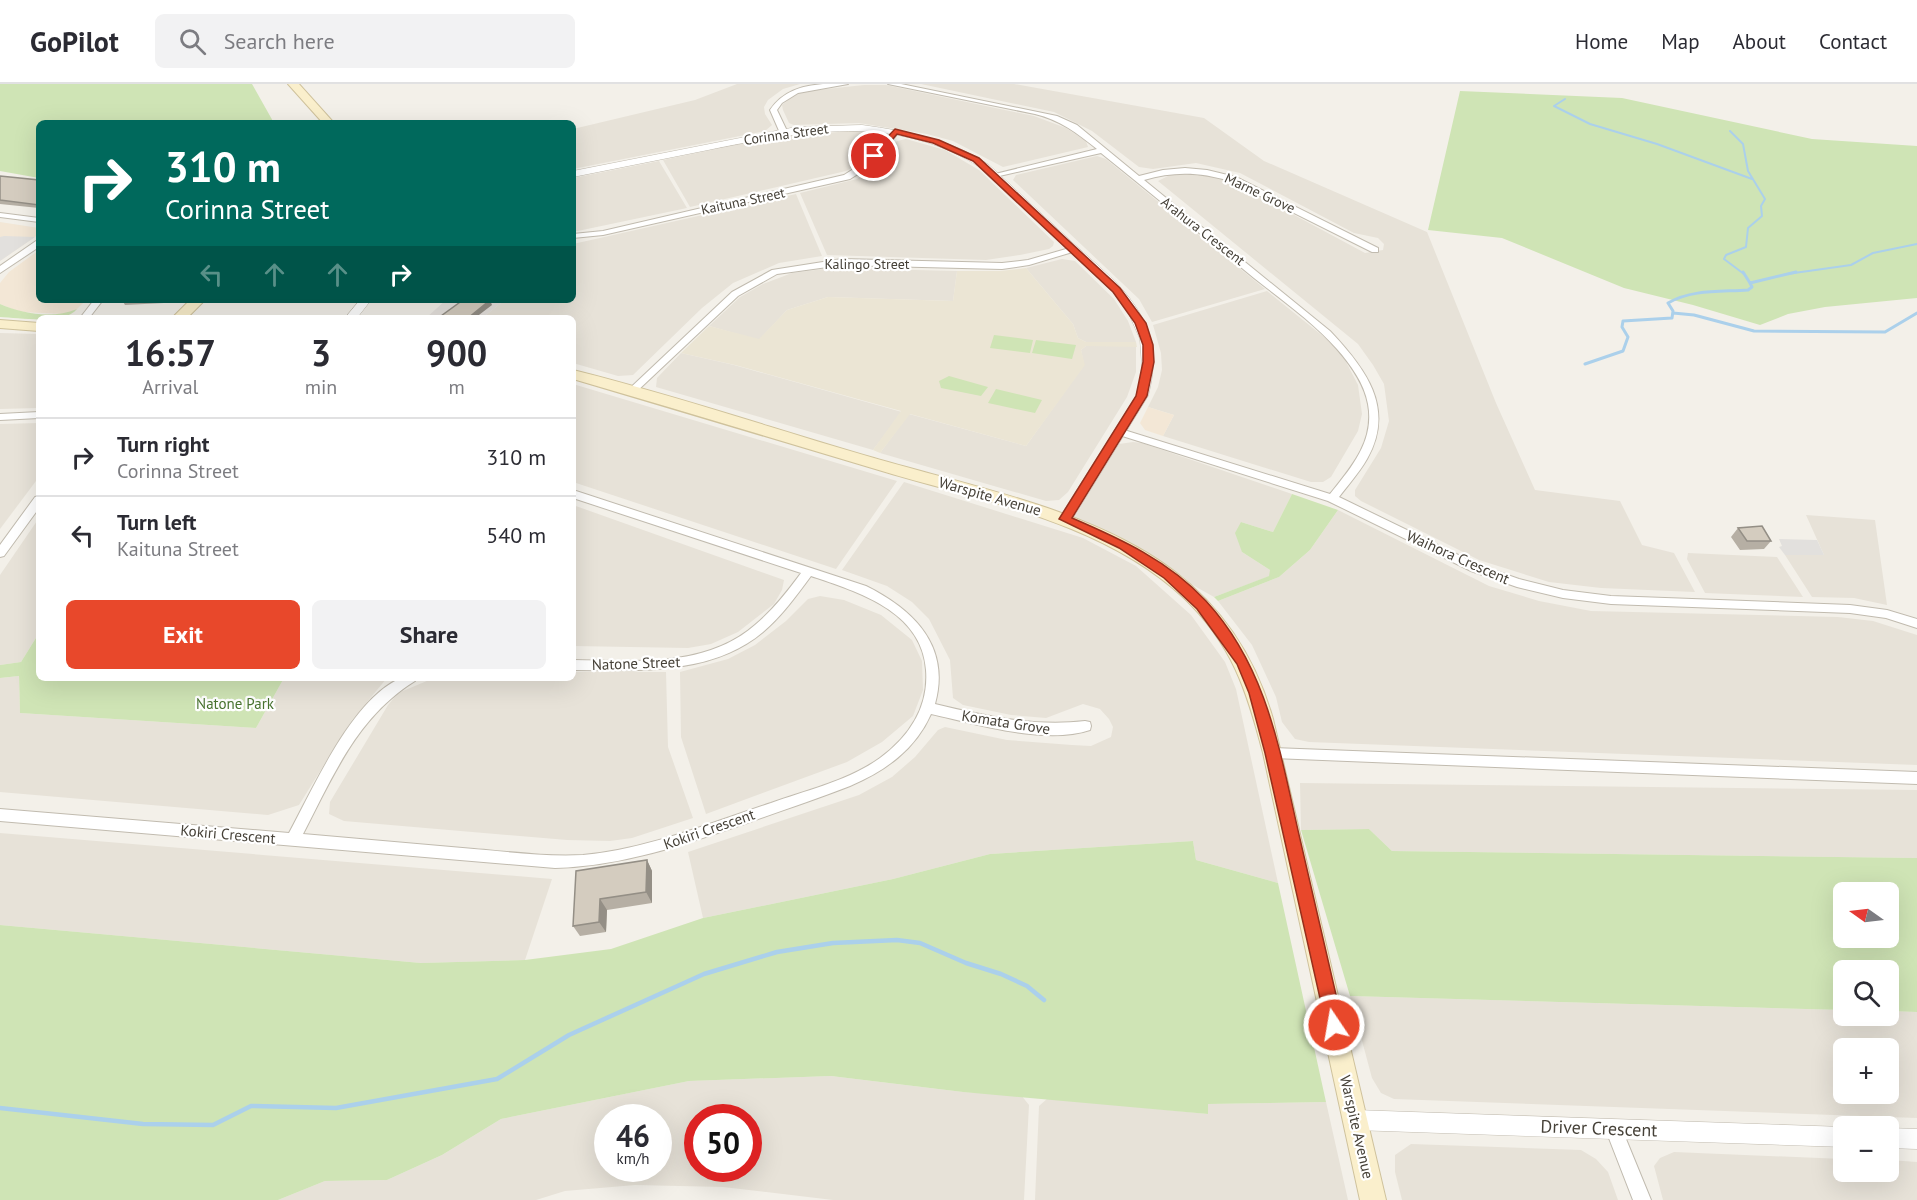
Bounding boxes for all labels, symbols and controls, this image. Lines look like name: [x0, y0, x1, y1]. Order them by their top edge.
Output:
search box: [155, 14, 575, 68]
text: GoPilot: [30, 23, 119, 60]
icon: search: [176, 25, 209, 58]
text: Search here: [224, 27, 335, 55]
text: Home: [1575, 28, 1628, 55]
text: Map: [1661, 28, 1700, 55]
text: About: [1733, 28, 1786, 55]
text: Contact: [1819, 28, 1887, 55]
street label: Corinna Street: [743, 119, 830, 149]
pin: [848, 130, 899, 181]
text: 310 m: [165, 139, 281, 194]
icon: arrive: [857, 139, 890, 172]
icon: right: [66, 144, 144, 222]
street label: Marne Grove: [1222, 169, 1298, 217]
street label: Kaituna Street: [699, 183, 787, 219]
text: Corinna Street: [165, 192, 329, 226]
street label: Arahura Crescent: [1157, 193, 1249, 270]
street label: Kalingo Street: [824, 255, 910, 273]
icon: left: [195, 258, 228, 291]
icon: ahead: [258, 258, 291, 291]
icon: ahead: [321, 258, 354, 291]
icon: right: [384, 258, 417, 291]
text: 16:57: [125, 329, 216, 376]
text: 3: [311, 329, 331, 376]
text: 900: [426, 329, 487, 376]
text: Arrival: [142, 374, 198, 400]
text: min: [305, 374, 337, 400]
text: m: [449, 374, 465, 400]
text: Turn right: [117, 430, 209, 458]
icon: right: [66, 441, 99, 474]
text: 310 m: [486, 443, 546, 471]
text: Corinna Street: [117, 458, 239, 484]
street label: Warspite Avenue: [937, 472, 1043, 520]
text: Turn left: [117, 508, 197, 536]
icon: left: [66, 519, 99, 552]
text: 540 m: [486, 521, 546, 549]
street label: Waihora Crescent: [1404, 526, 1512, 588]
text: Kaituna Street: [117, 536, 239, 562]
button: Exit: [66, 600, 300, 669]
button: Share: [312, 600, 546, 669]
street label: Natone Street: [591, 652, 681, 674]
park label: Natone Park: [196, 694, 275, 713]
street label: Komata Grove: [960, 706, 1052, 738]
street label: Kokiri Crescent: [661, 804, 757, 854]
street label: Kokiri Crescent: [180, 820, 276, 848]
north arrow: [1833, 882, 1899, 948]
map controls: [1833, 882, 1899, 1182]
button: search: [1833, 960, 1899, 1026]
position arrow: [1302, 993, 1366, 1057]
button: +: [1833, 1038, 1899, 1104]
street label: Warspite Avenue: [1336, 1073, 1378, 1181]
speed limit sign: 50: [684, 1104, 762, 1182]
street label: Driver Crescent: [1540, 1114, 1658, 1142]
text: 46: [616, 1116, 650, 1155]
button: −: [1833, 1116, 1899, 1182]
text: km/h: [617, 1149, 649, 1168]

